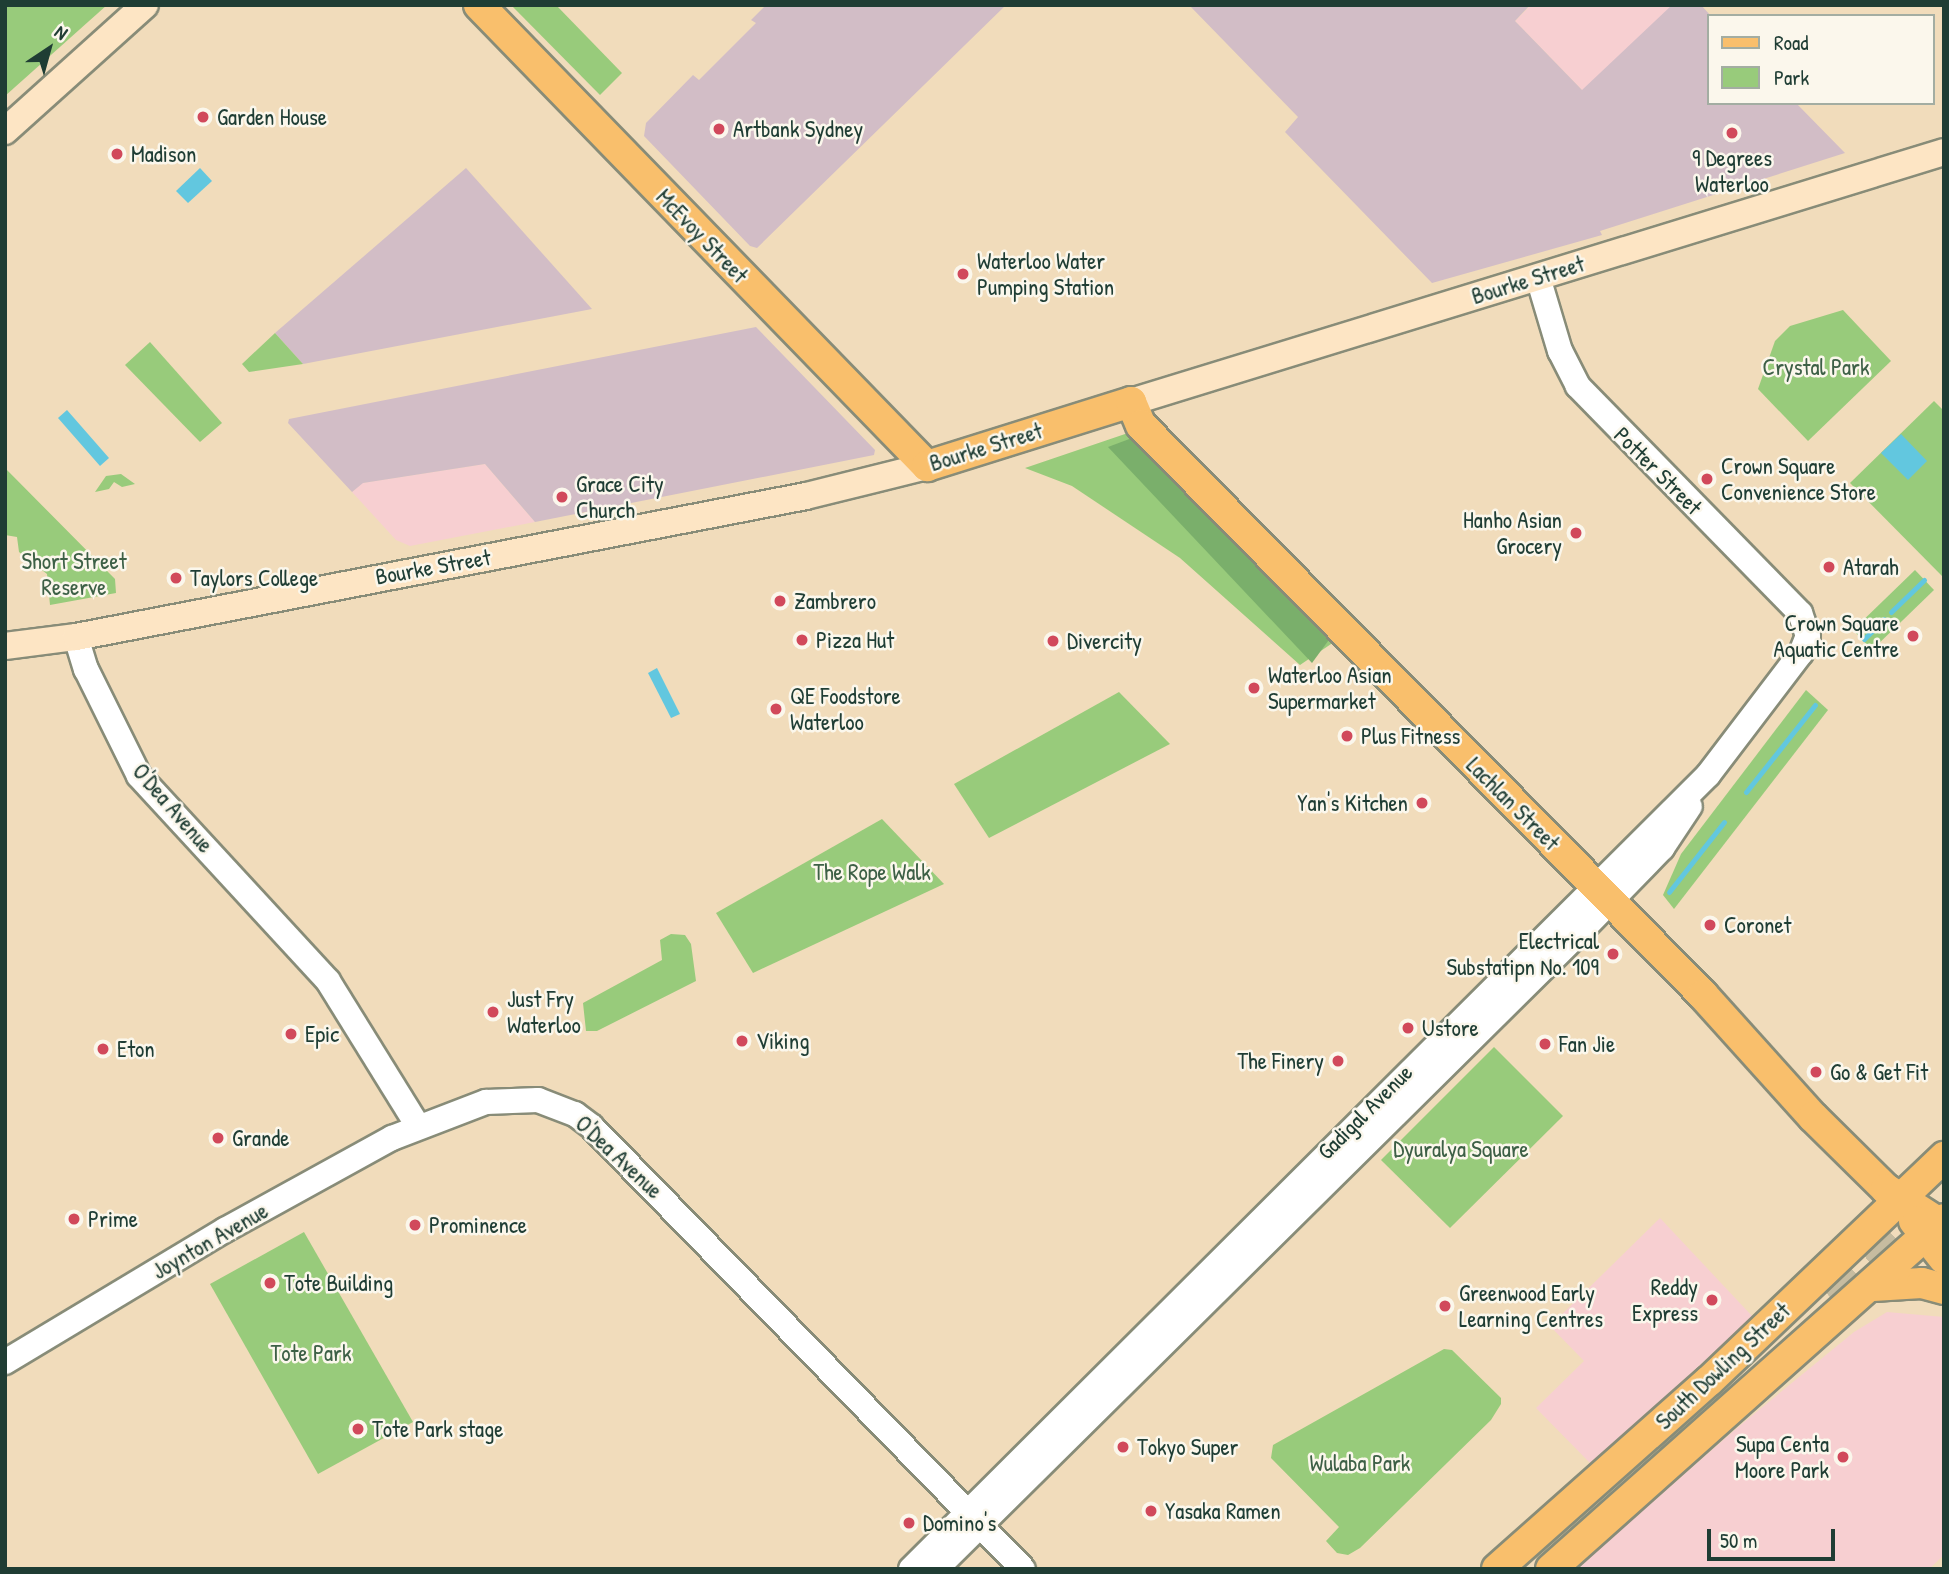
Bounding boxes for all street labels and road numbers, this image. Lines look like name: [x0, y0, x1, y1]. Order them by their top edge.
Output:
street label: McEvoy Street: [650, 183, 754, 289]
street label: Bourke Street: [1468, 250, 1588, 310]
street label: Bourke Street: [926, 417, 1046, 477]
street label: Potter Street: [1608, 421, 1708, 521]
street label: Bourke Street: [373, 543, 493, 591]
street label: Lachlan Street: [1461, 752, 1565, 856]
street label: O'Dea Avenue: [127, 758, 219, 858]
street label: Gadigal Avenue: [1312, 1059, 1418, 1165]
street label: O'Dea Avenue: [570, 1110, 668, 1204]
street label: Joynton Avenue: [147, 1197, 273, 1285]
street label: South Dowling Street: [1650, 1297, 1796, 1435]

